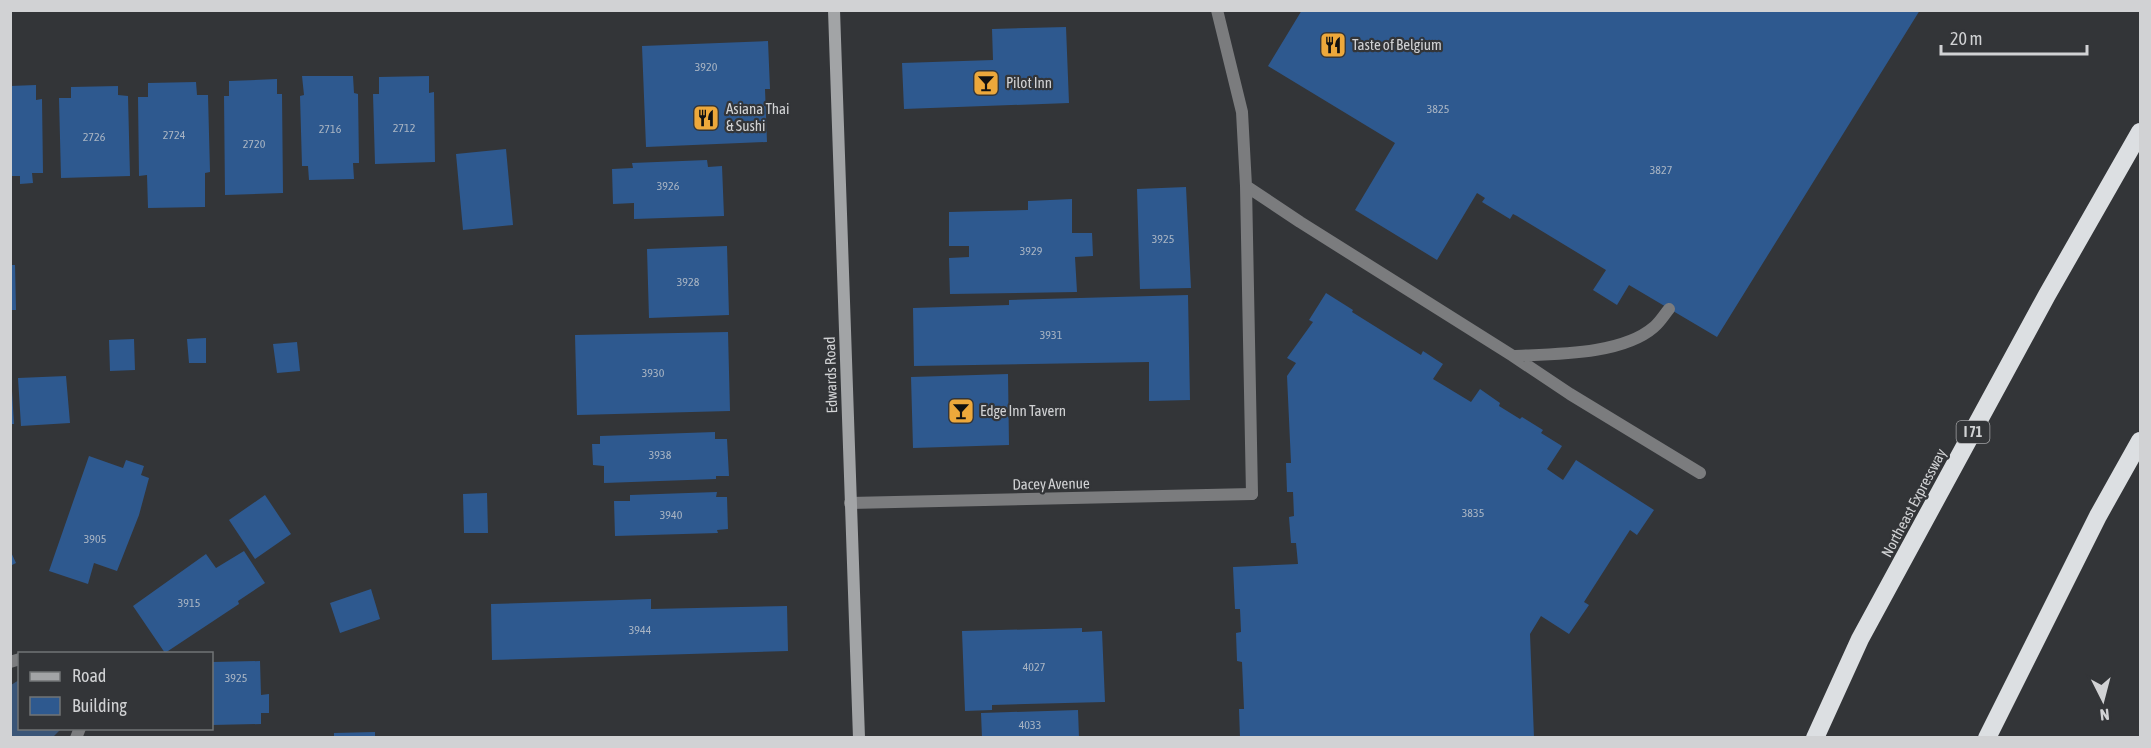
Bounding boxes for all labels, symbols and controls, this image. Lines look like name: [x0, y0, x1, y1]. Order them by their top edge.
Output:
scale bar: [1941, 18, 2086, 56]
text: 20 m: [1950, 28, 1982, 49]
restaurant icon: Taste of Belgium: [1318, 30, 1348, 60]
place label: Taste of Belgium: [1352, 36, 1442, 53]
house number: 3920: [695, 60, 718, 74]
bar icon: Pilot Inn: [971, 68, 1001, 98]
place label: Pilot Inn: [1006, 74, 1052, 91]
place label: Asiana Thai & Sushi: [726, 100, 789, 134]
house number: 3825: [1427, 102, 1449, 116]
restaurant icon: Asiana Thai & Sushi: [691, 103, 721, 133]
house number: 2712: [393, 121, 415, 135]
house number: 2716: [319, 122, 342, 136]
house number: 2724: [163, 128, 186, 142]
house number: 2726: [83, 130, 106, 144]
house number: 2720: [243, 137, 266, 151]
house number: 3827: [1650, 163, 1673, 177]
house number: 3926: [657, 179, 680, 193]
house number: 3925: [1152, 232, 1174, 246]
house number: 3929: [1020, 244, 1043, 258]
house number: 3928: [677, 275, 700, 289]
house number: 3931: [1040, 328, 1063, 342]
street label: Edwards Road: [821, 336, 840, 414]
house number: 3930: [642, 366, 665, 380]
bar icon: Edge Inn Tavern: [946, 396, 976, 426]
place label: Edge Inn Tavern: [980, 402, 1066, 419]
road number: I 71: [1956, 421, 1990, 443]
street label: Northeast Expressway: [1878, 446, 1949, 560]
house number: 3938: [649, 448, 672, 462]
street label: Dacey Avenue: [1012, 474, 1090, 493]
house number: 3835: [1462, 506, 1484, 520]
house number: 3940: [660, 508, 683, 522]
house number: 3905: [84, 532, 106, 546]
house number: 3915: [178, 596, 200, 610]
house number: 3944: [629, 623, 652, 637]
legend: [18, 652, 213, 730]
house number: 4027: [1023, 660, 1046, 674]
text: Road: [72, 665, 106, 686]
north arrow: [2073, 670, 2133, 730]
house number: 3925: [225, 671, 247, 685]
text: Building: [72, 695, 127, 716]
text: N: [2099, 705, 2110, 724]
house number: 4033: [1019, 718, 1041, 732]

